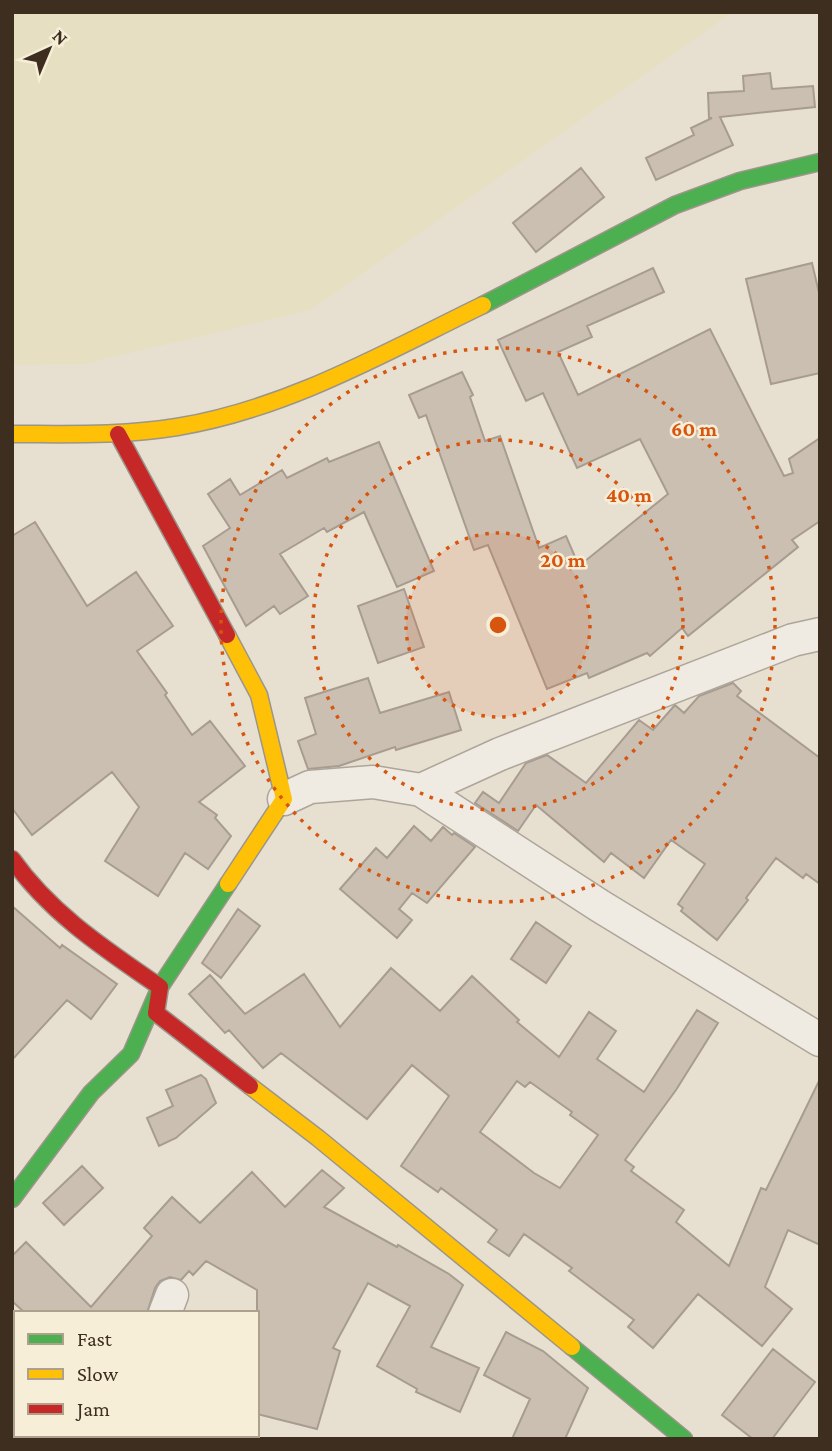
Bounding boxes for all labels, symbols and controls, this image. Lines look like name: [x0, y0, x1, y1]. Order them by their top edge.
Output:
north arrow: [14, 14, 84, 84]
text: N: [49, 25, 72, 49]
text: 60 m: [671, 417, 717, 441]
text: 40 m: [606, 483, 652, 507]
text: 20 m: [540, 548, 586, 572]
centre of rings: [486, 613, 510, 637]
legend: [14, 1311, 259, 1437]
text: Fast: [77, 1327, 113, 1351]
text: Slow: [77, 1362, 119, 1386]
text: Jam: [75, 1397, 110, 1421]

